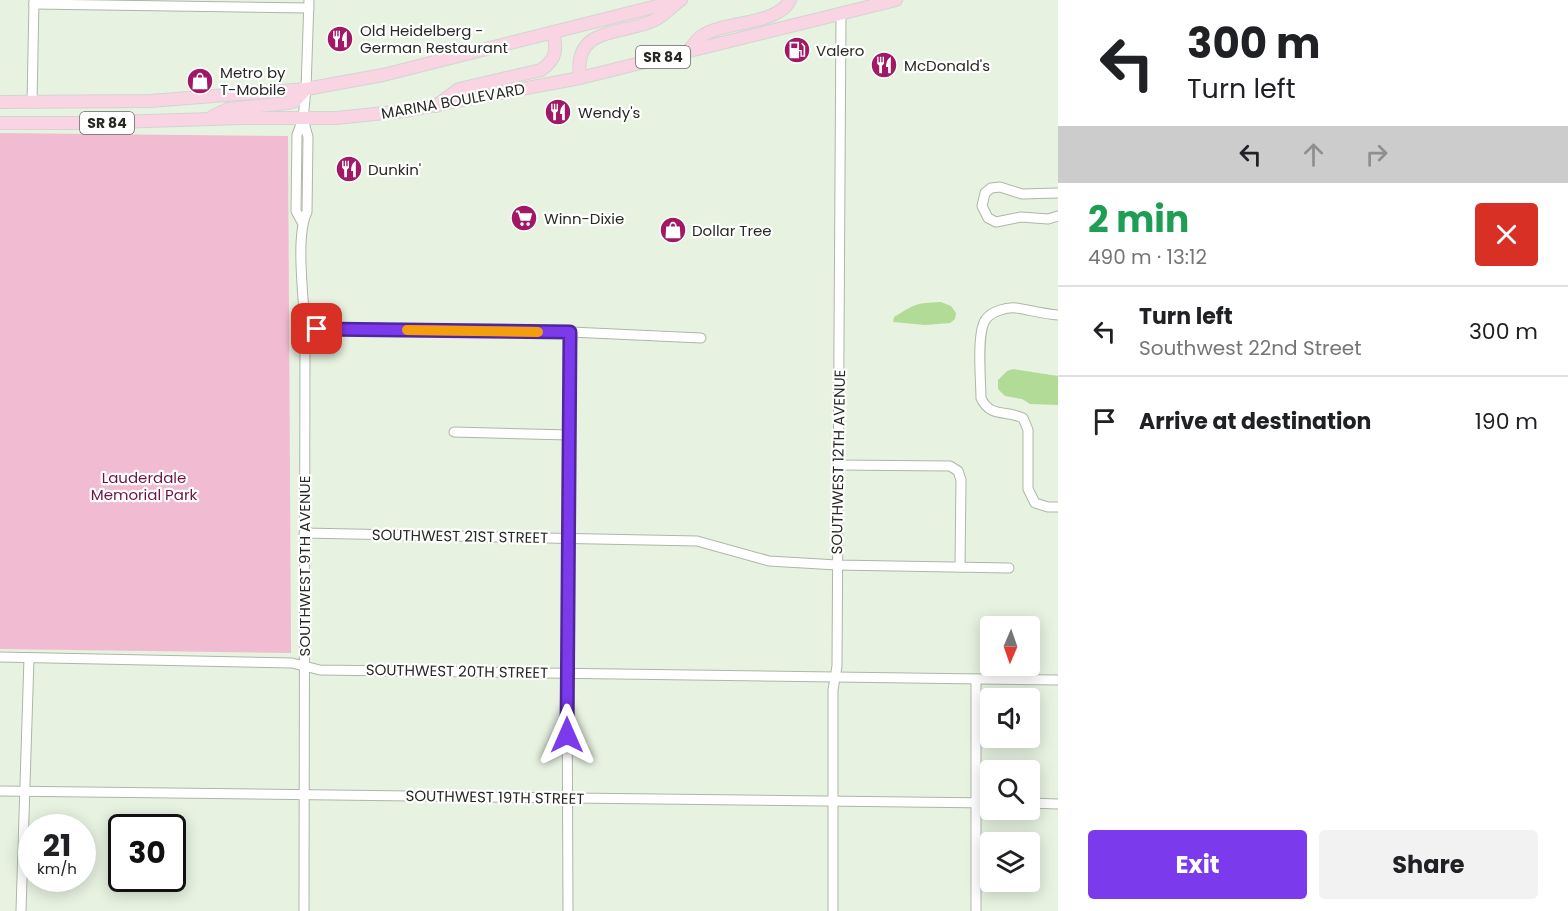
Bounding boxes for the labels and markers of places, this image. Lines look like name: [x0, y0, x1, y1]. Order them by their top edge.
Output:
place label: Old Heidelberg - German Restaurant: [360, 20, 508, 58]
restaurant icon: Old Heidelberg - German Restaurant: [325, 24, 355, 54]
fuel station icon: Valero: [782, 35, 812, 65]
place label: Valero: [816, 40, 864, 61]
restaurant icon: McDonald's: [869, 50, 899, 80]
place label: McDonald's: [904, 55, 990, 76]
place label: Metro by T-Mobile: [220, 62, 286, 100]
shop icon: Metro by T-Mobile: [185, 66, 215, 96]
restaurant icon: Wendy's: [543, 97, 573, 127]
place label: Wendy's: [578, 102, 641, 123]
restaurant icon: Dunkin': [334, 154, 364, 184]
place label: Dunkin': [368, 159, 421, 180]
supermarket icon: Winn-Dixie: [509, 203, 539, 233]
place label: Winn-Dixie: [544, 208, 624, 229]
shop icon: Dollar Tree: [658, 215, 688, 245]
place label: Dollar Tree: [692, 220, 772, 241]
pin: [291, 303, 342, 354]

